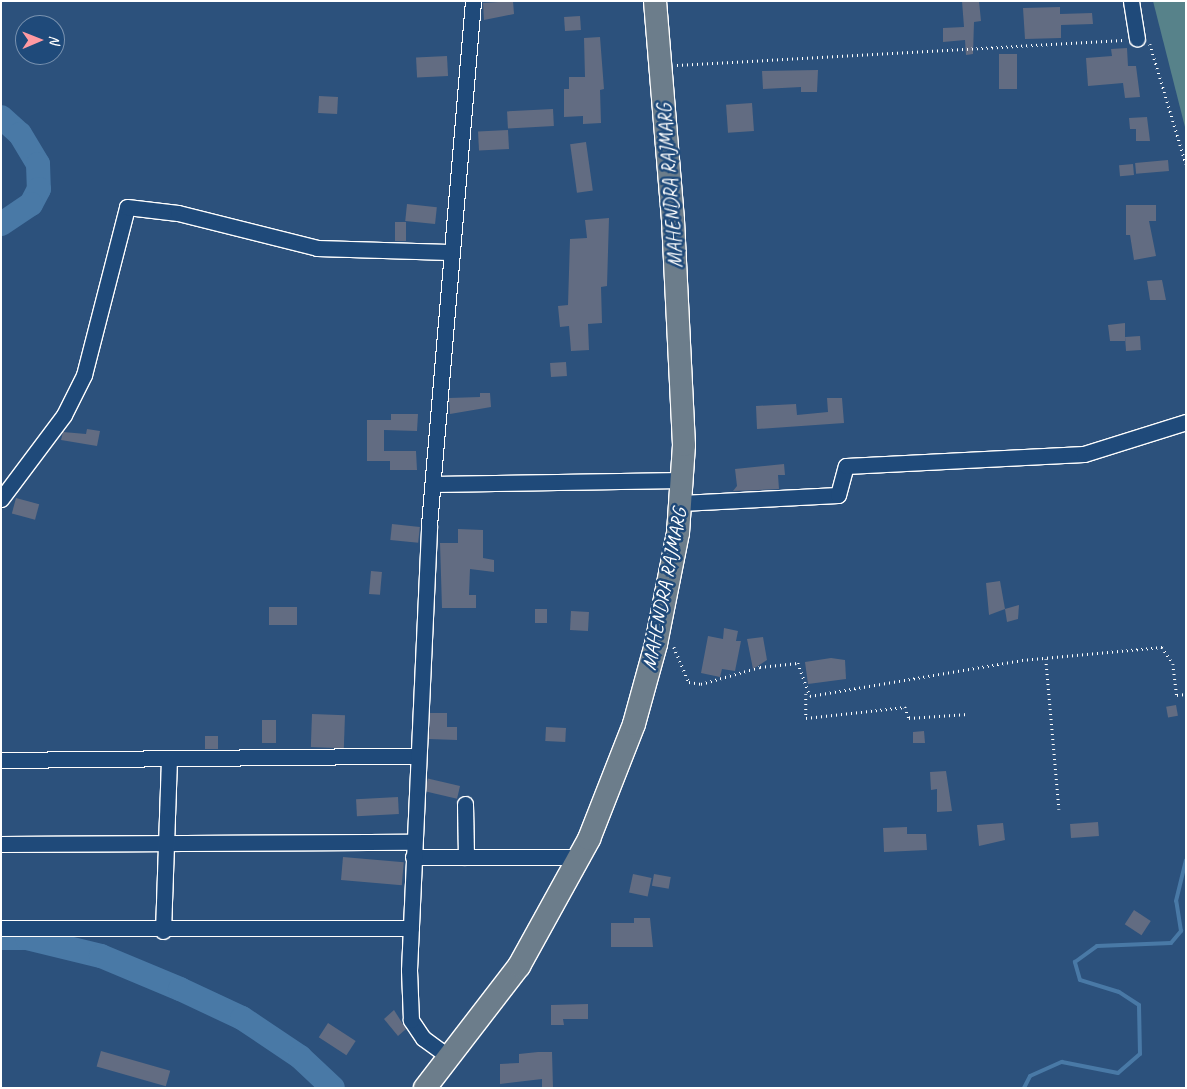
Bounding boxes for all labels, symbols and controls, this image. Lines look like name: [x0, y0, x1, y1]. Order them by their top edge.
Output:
north arrow: [15, 15, 65, 65]
text: N: [46, 35, 63, 44]
street label: MAHENDRA RAJMARG: [652, 103, 688, 269]
street label: MAHENDRA RAJMARG: [636, 506, 692, 672]

